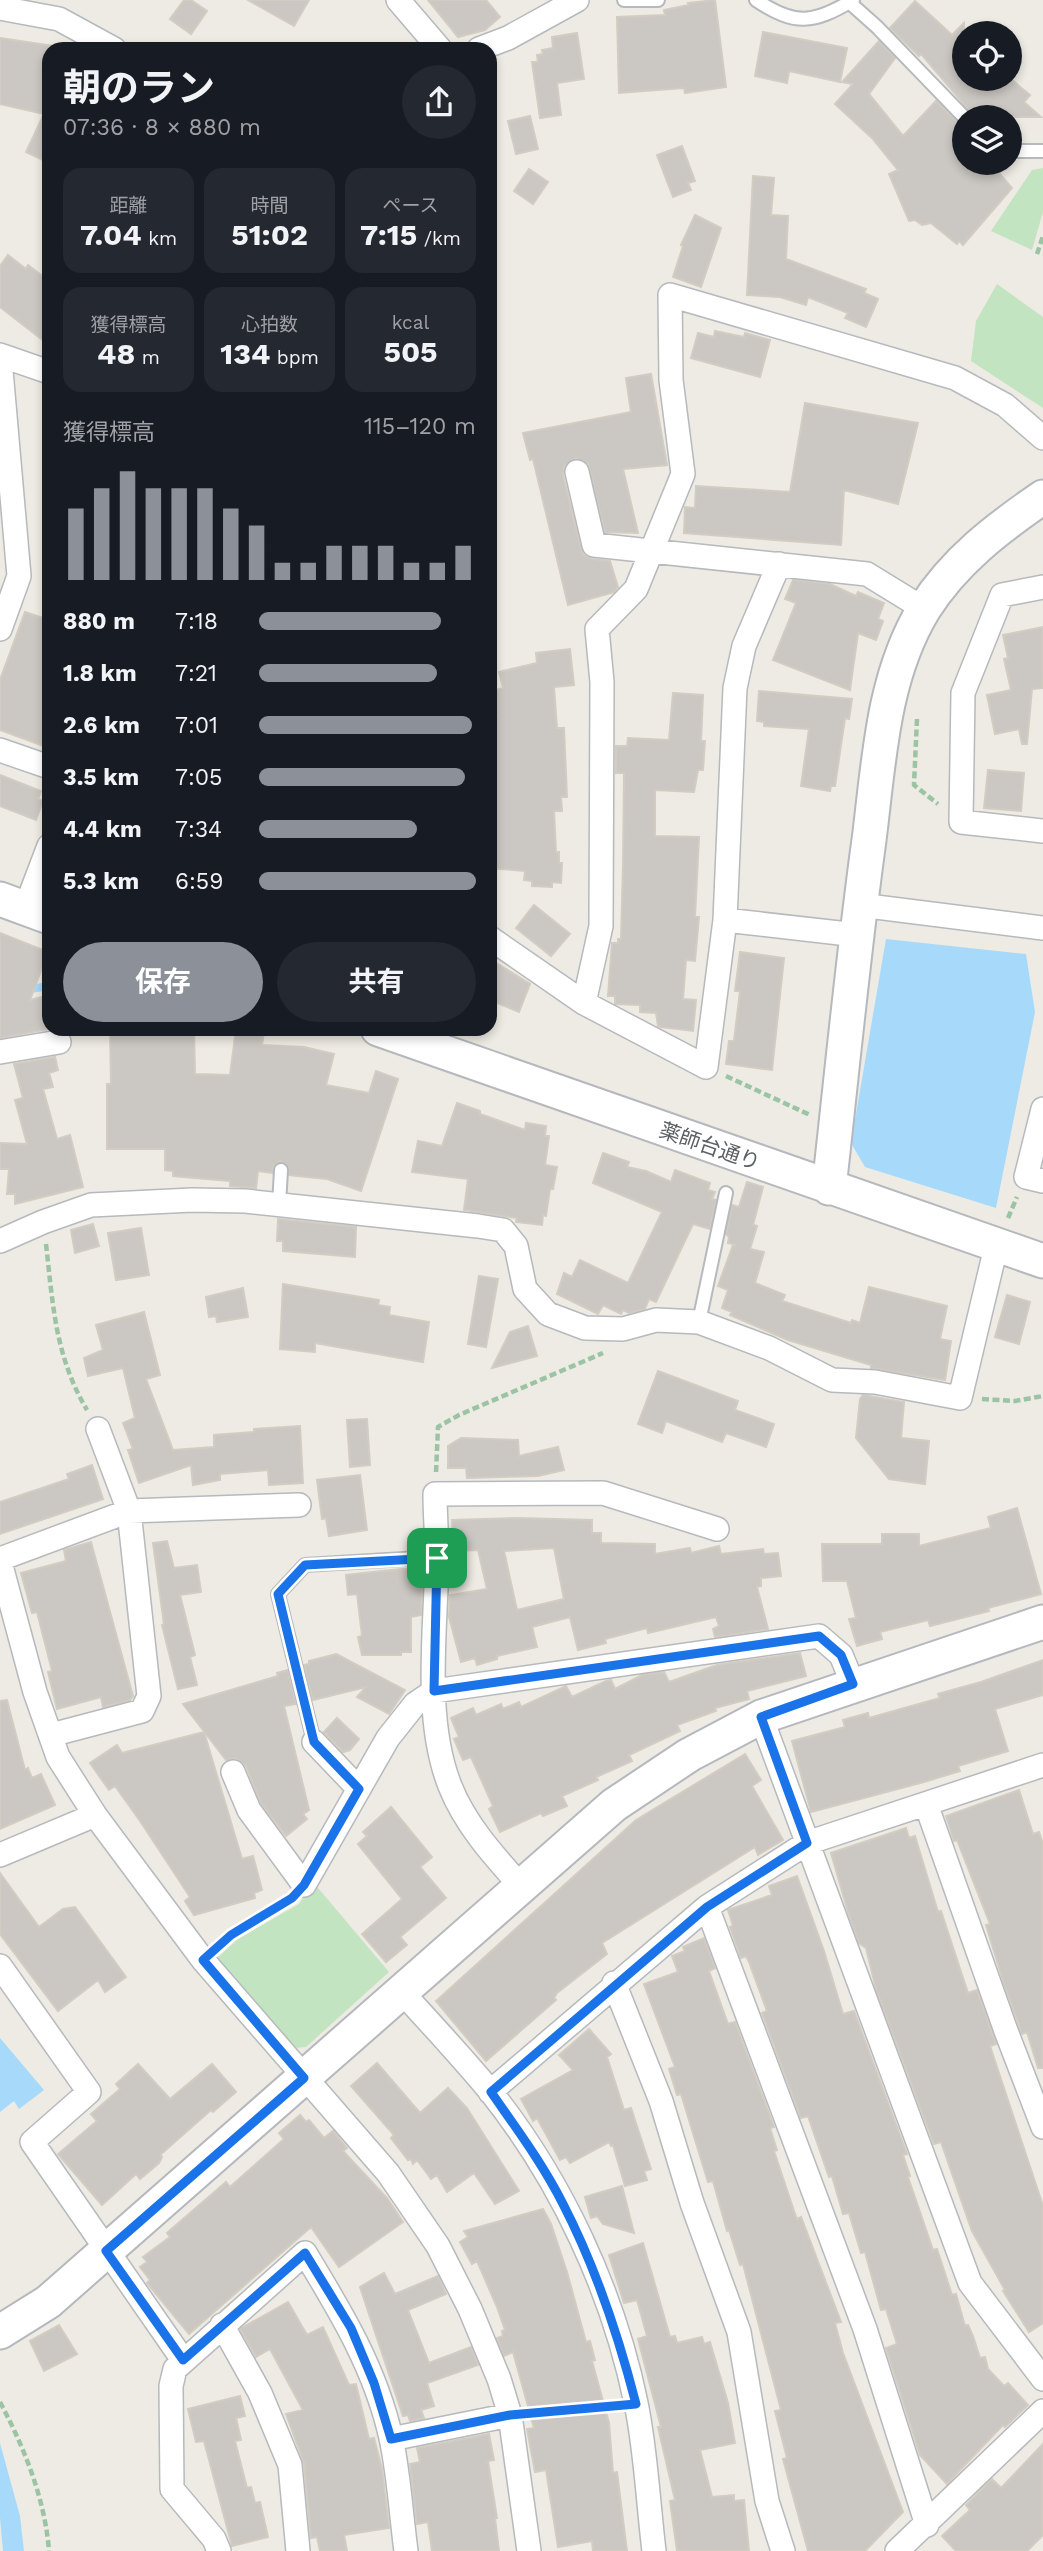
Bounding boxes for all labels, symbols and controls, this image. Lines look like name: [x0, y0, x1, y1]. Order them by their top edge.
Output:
map controls: [952, 21, 1022, 175]
button: locate: [952, 21, 1022, 91]
button: share: [402, 65, 476, 139]
text: 朝のラン: [63, 66, 215, 110]
button: layers: [952, 105, 1022, 175]
text: 07:36 · 8 × 880 m: [63, 114, 261, 141]
text: 距離: [109, 194, 148, 217]
text: 時間: [250, 194, 289, 217]
text: ペース: [382, 194, 439, 217]
text: 7.04: [80, 217, 142, 252]
text: 51:02: [231, 217, 308, 252]
text: 7:15: [360, 217, 417, 252]
text: km: [142, 227, 177, 250]
text: /km: [417, 227, 461, 250]
text: kcal: [392, 311, 429, 334]
text: 獲得標高: [90, 313, 167, 336]
text: 心拍数: [241, 313, 298, 336]
text: 505: [383, 334, 438, 369]
text: 48: [97, 336, 135, 371]
text: 134: [220, 336, 270, 371]
text: m: [135, 346, 160, 369]
text: bpm: [270, 346, 319, 369]
text: 115–120 m: [364, 413, 476, 440]
text: 獲得標高: [63, 419, 155, 446]
text: 880 m: [63, 608, 135, 635]
text: 7:18: [175, 608, 218, 635]
text: 1.8 km: [63, 660, 137, 687]
text: 7:21: [175, 660, 217, 687]
text: 2.6 km: [63, 712, 140, 739]
text: 7:01: [175, 712, 218, 739]
text: 3.5 km: [63, 764, 139, 791]
text: 7:05: [175, 764, 222, 791]
text: 4.4 km: [63, 816, 142, 843]
text: 7:34: [175, 816, 222, 843]
text: 5.3 km: [63, 868, 139, 895]
text: 6:59: [175, 868, 223, 895]
button: 保存: [63, 942, 263, 1022]
button: 共有: [277, 942, 476, 1022]
street label: 薬師台通り: [656, 1117, 764, 1175]
pin: [407, 1528, 467, 1588]
icon: arrive: [418, 1539, 456, 1577]

